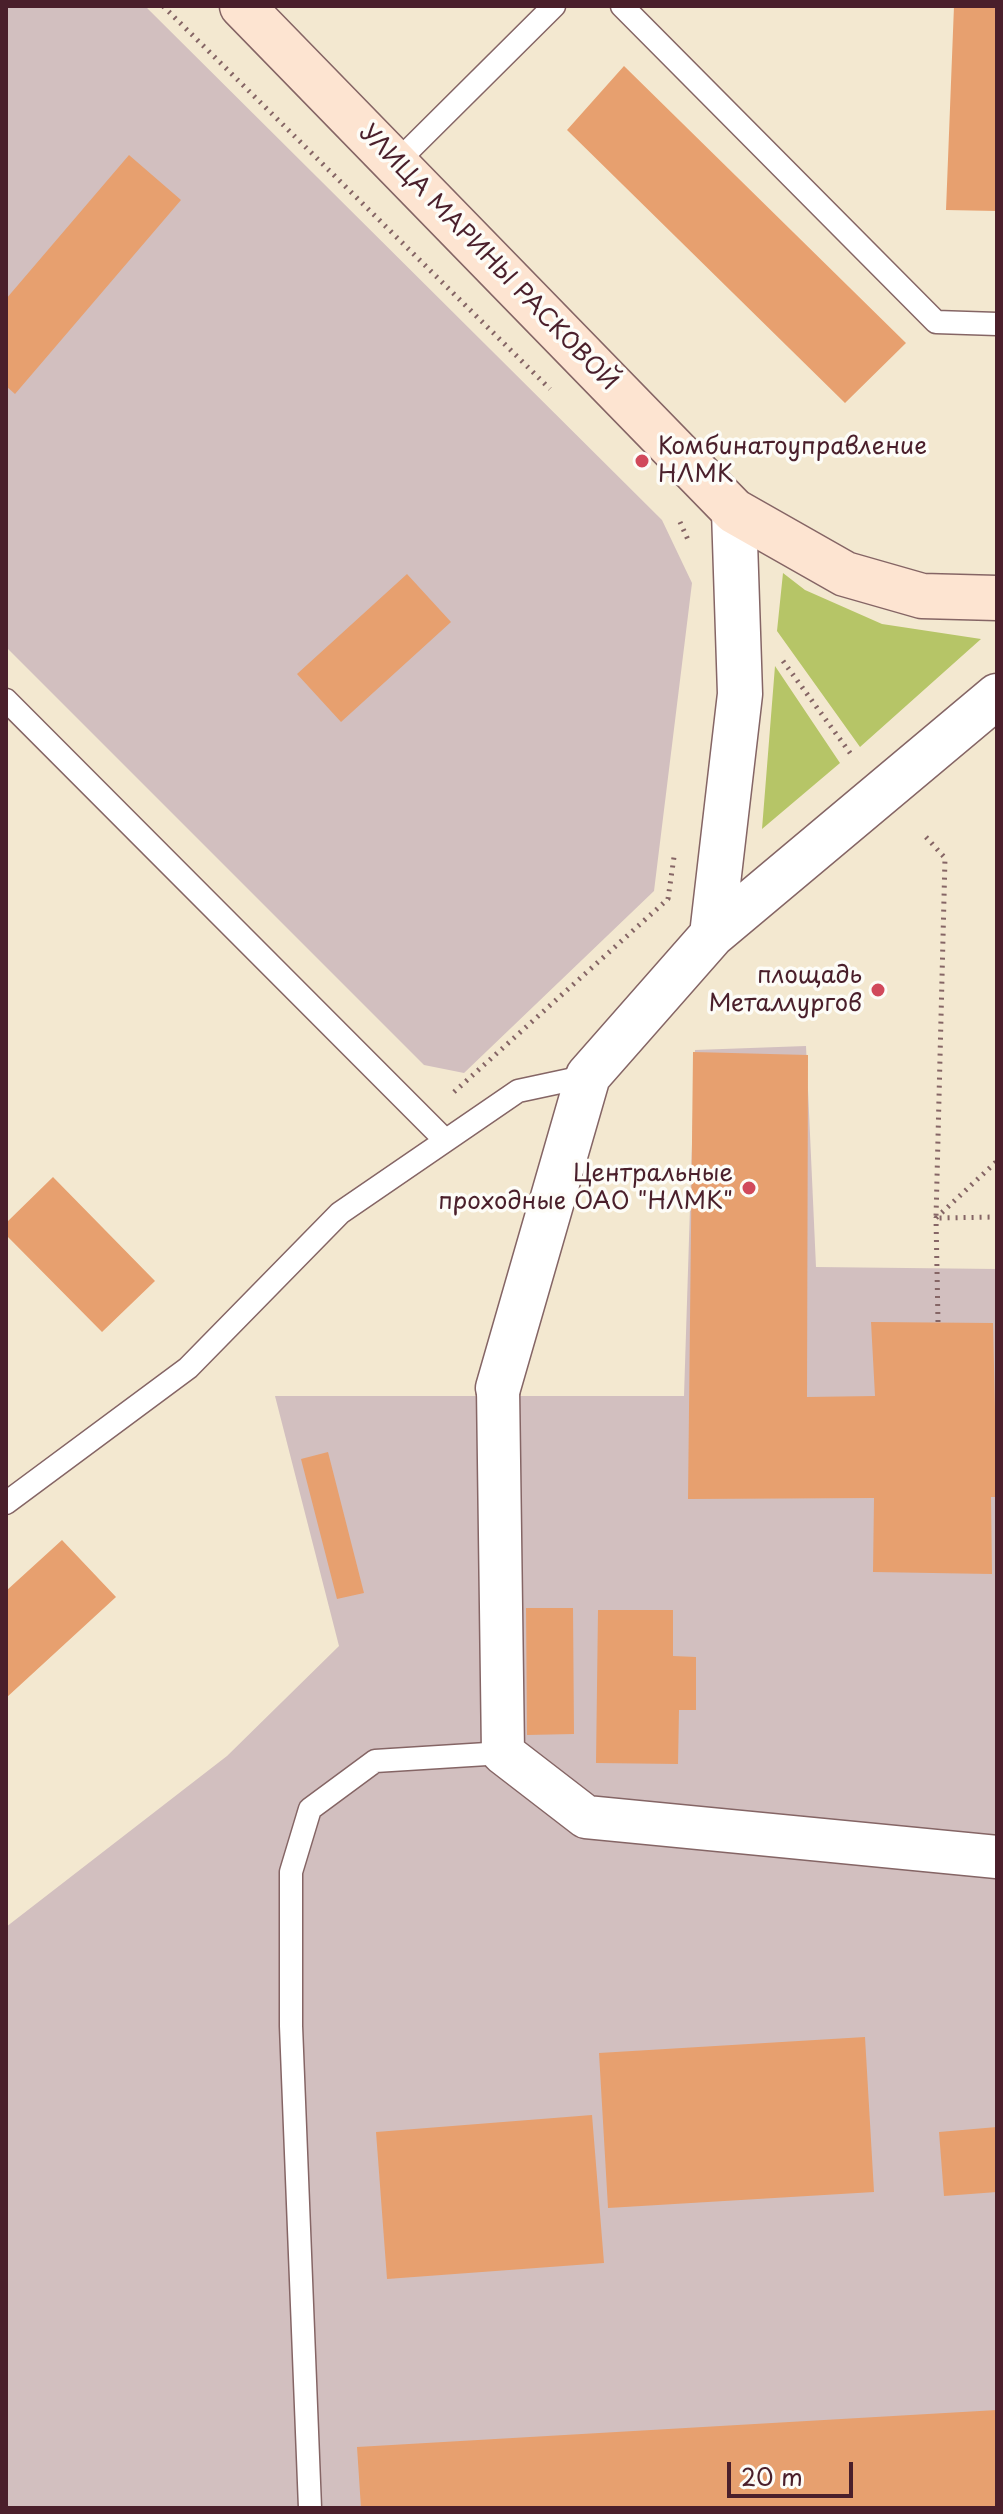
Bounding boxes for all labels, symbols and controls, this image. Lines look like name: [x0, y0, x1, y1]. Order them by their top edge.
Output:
street label: УЛИЦА МАРИНЫ РАСКОВОЙ: [353, 119, 623, 397]
place label: Комбинатоуправление НЛМК: [658, 433, 927, 489]
marker: Комбинатоуправление НЛМК: [633, 452, 651, 470]
place label: площадь Металлургов: [708, 962, 862, 1018]
marker: площадь Металлургов: [869, 981, 887, 999]
place label: Центральные проходные ОАО "НЛМК": [438, 1160, 733, 1216]
marker: Центральные проходные ОАО "НЛМК": [740, 1179, 758, 1197]
scale bar: [731, 2446, 857, 2496]
text: 20 m: [741, 2458, 803, 2494]

